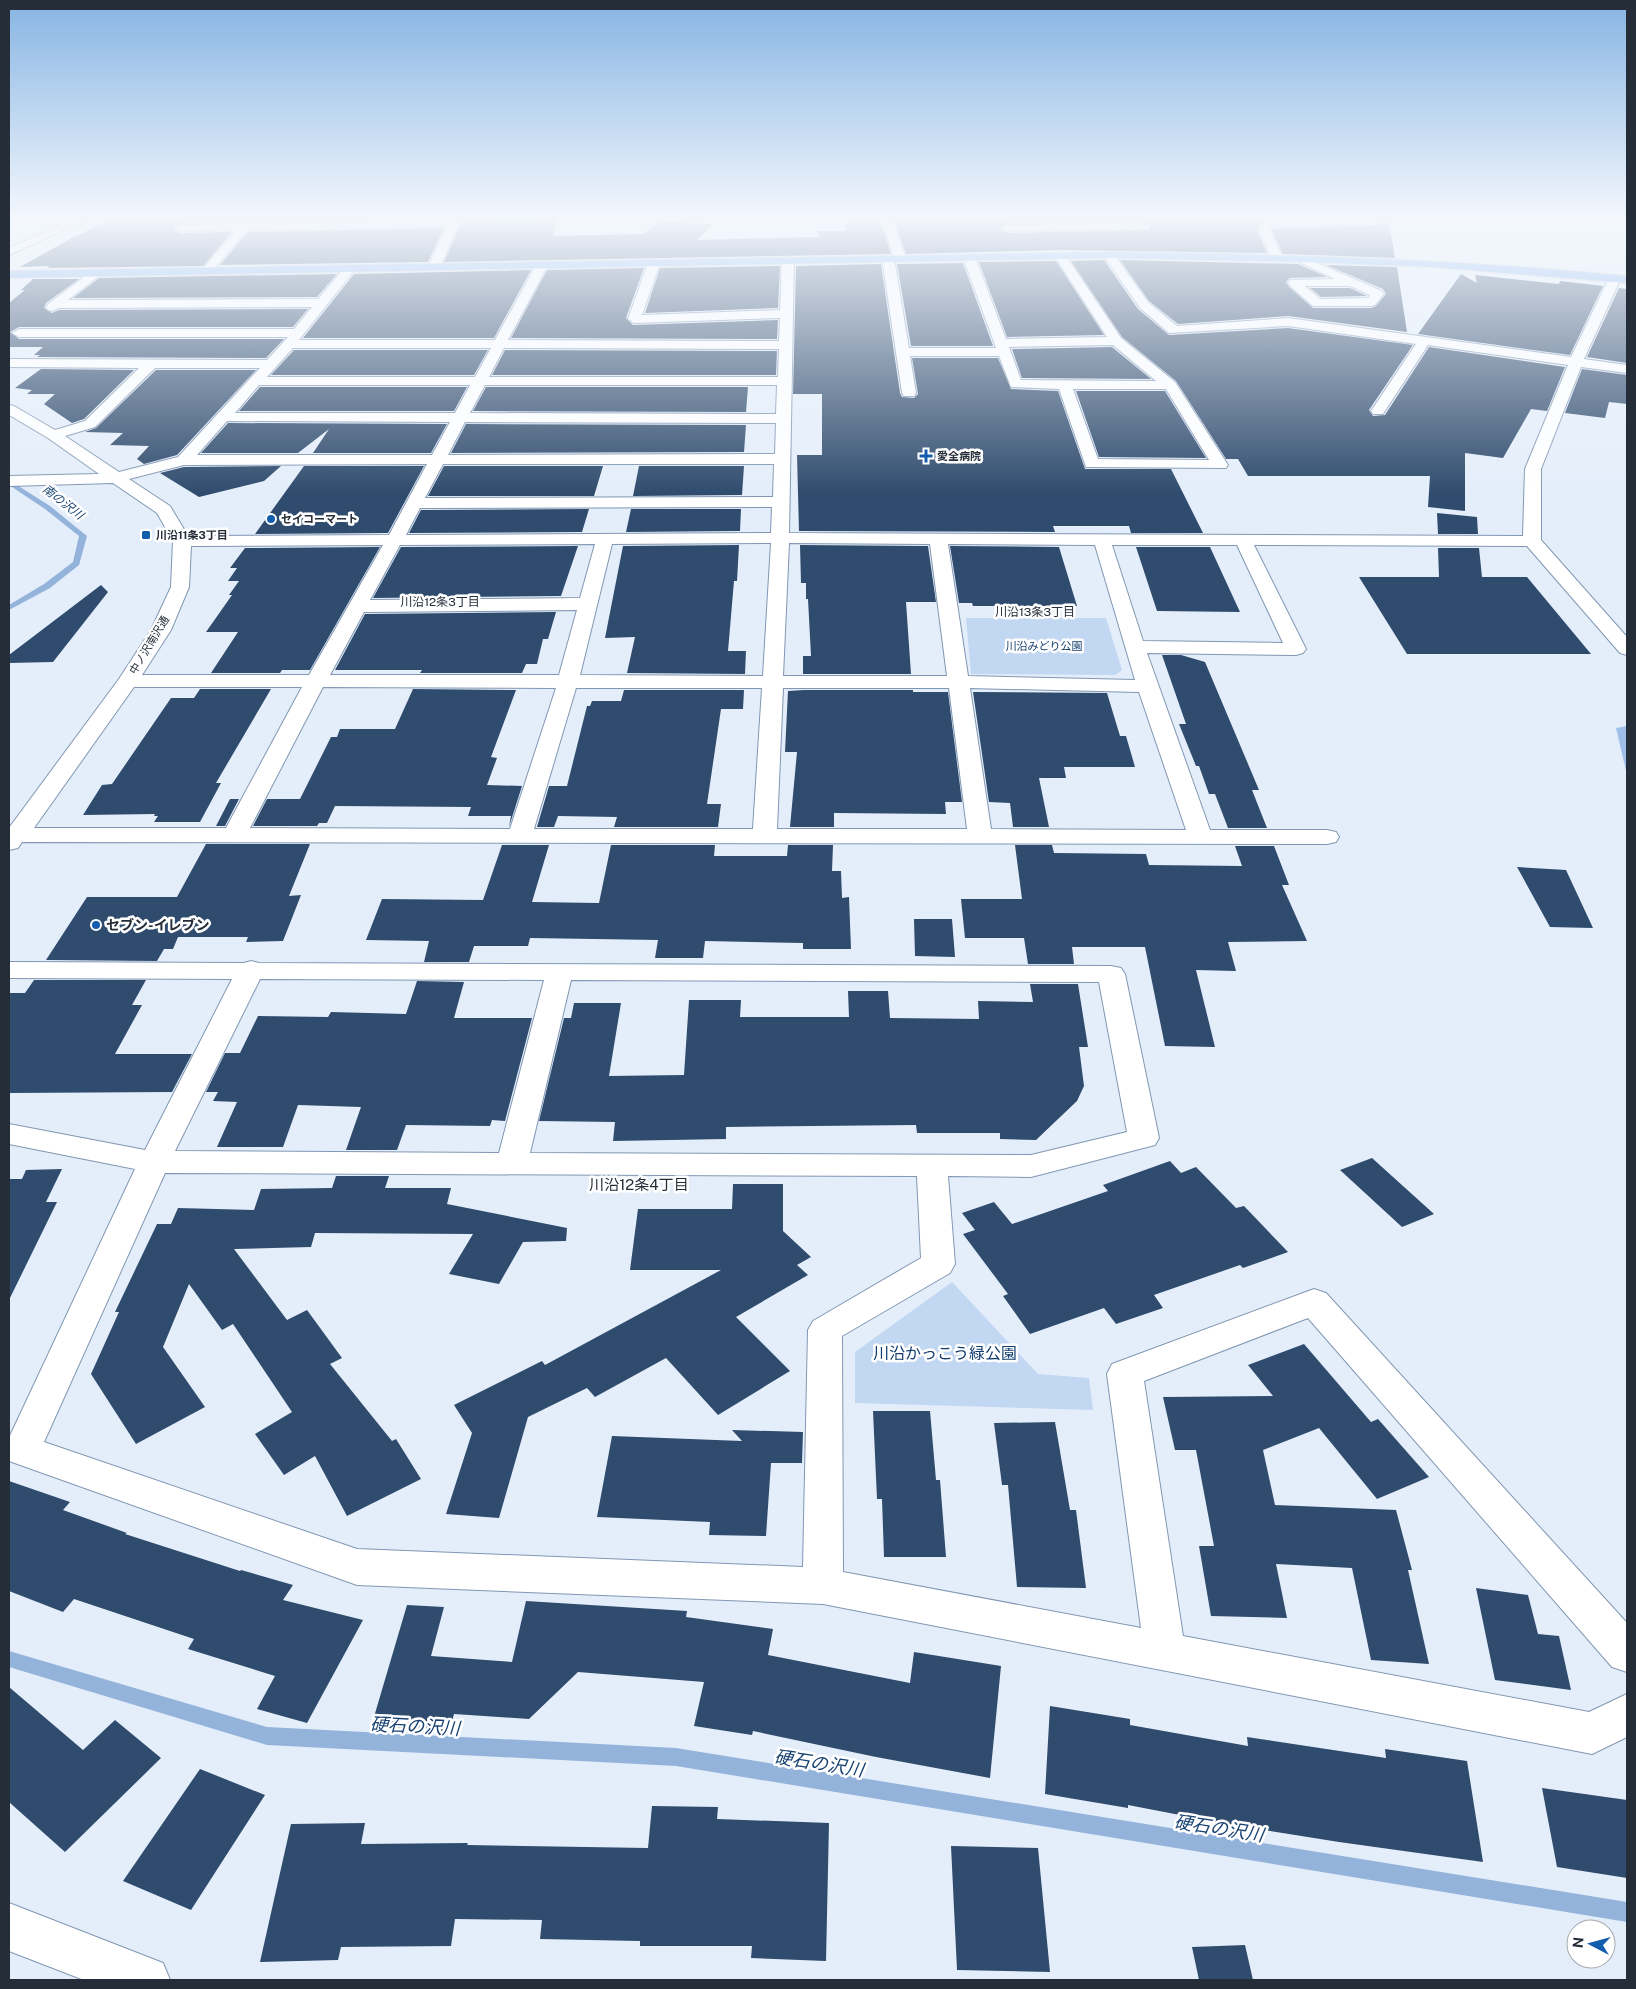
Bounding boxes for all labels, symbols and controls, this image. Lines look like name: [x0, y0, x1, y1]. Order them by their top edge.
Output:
marker: 愛全病院: [919, 449, 933, 463]
place label: 愛全病院: [937, 450, 981, 462]
water label: 南の沢川: [40, 482, 88, 524]
marker: セイコーマート: [265, 513, 277, 525]
place label: セイコーマート: [281, 513, 358, 525]
marker: 川沿11条3丁目: [140, 529, 152, 541]
place label: 川沿11条3丁目: [156, 529, 228, 541]
district label: 川沿12条3丁目: [400, 595, 480, 609]
district label: 川沿13条3丁目: [995, 605, 1075, 619]
street label: 中ノ沢南沢通: [127, 614, 171, 676]
park label: 川沿みどり公園: [1006, 640, 1083, 652]
place label: セブン-イレブン: [106, 917, 210, 933]
marker: セブン-イレブン: [90, 919, 102, 931]
district label: 川沿12条4丁目: [589, 1176, 689, 1193]
park label: 川沿かっこう緑公園: [873, 1344, 1017, 1363]
water label: 硬石の沢川: [370, 1713, 462, 1739]
water label: 硬石の沢川: [773, 1746, 867, 1781]
water label: 硬石の沢川: [1173, 1811, 1267, 1846]
north arrow: [1566, 1919, 1616, 1969]
text: N: [1570, 1936, 1587, 1949]

